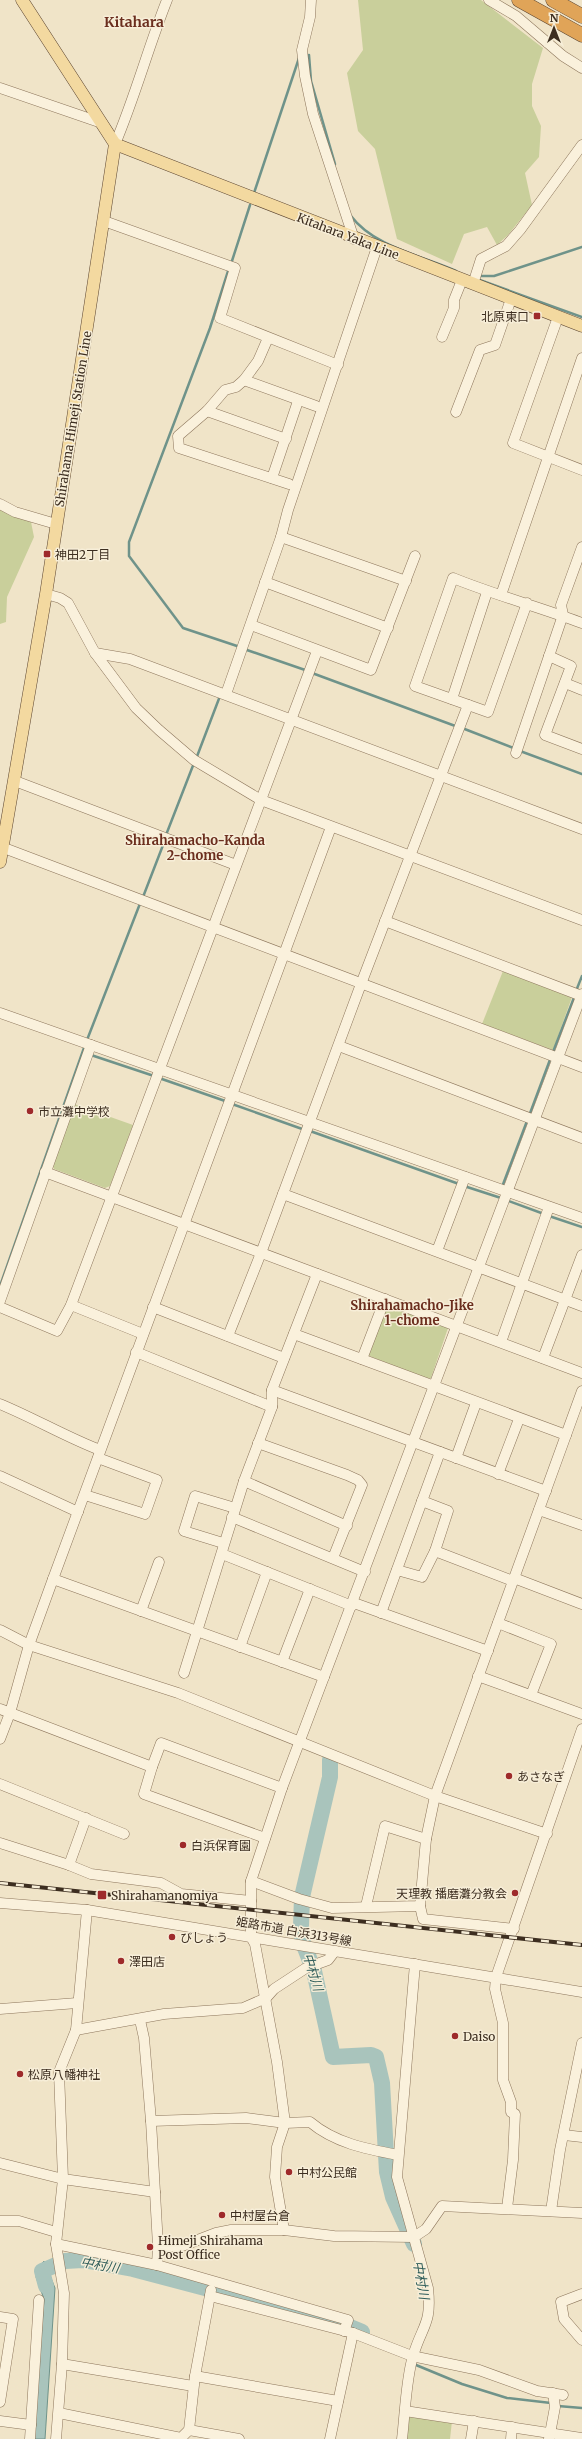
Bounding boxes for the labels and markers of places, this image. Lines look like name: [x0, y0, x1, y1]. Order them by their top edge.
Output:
place label: 北原東口: [481, 309, 529, 324]
marker: 北原東口: [532, 311, 542, 321]
place label: 神田2丁目: [55, 547, 110, 562]
marker: 神田2丁目: [42, 549, 52, 559]
place label: 市立灘中学校: [38, 1104, 110, 1119]
marker: 市立灘中学校: [25, 1106, 35, 1116]
place label: あさなぎ: [517, 1769, 565, 1784]
marker: あさなぎ: [504, 1771, 514, 1781]
place label: 白浜保育園: [191, 1838, 251, 1853]
marker: 白浜保育園: [178, 1840, 188, 1850]
place label: 天理教 播磨灘分教会: [396, 1886, 507, 1901]
place label: Shirahamanomiya: [111, 1888, 219, 1903]
marker: 天理教 播磨灘分教会: [510, 1888, 520, 1898]
marker: Shirahamanomiya: [96, 1889, 108, 1901]
place label: びしょう: [180, 1930, 228, 1945]
marker: びしょう: [167, 1932, 177, 1942]
place label: 澤田店: [129, 1954, 165, 1969]
marker: 澤田店: [116, 1956, 126, 1966]
place label: Daiso: [463, 2029, 495, 2044]
marker: Daiso: [450, 2031, 460, 2041]
place label: 松原八幡神社: [28, 2067, 100, 2082]
marker: 松原八幡神社: [15, 2069, 25, 2079]
place label: 中村公民館: [297, 2165, 357, 2180]
marker: 中村公民館: [284, 2167, 294, 2177]
place label: 中村屋台倉: [230, 2208, 290, 2223]
marker: 中村屋台倉: [217, 2210, 227, 2220]
place label: Himeji Shirahama Post Office: [158, 2233, 264, 2262]
marker: Himeji Shirahama Post Office: [145, 2242, 155, 2252]

